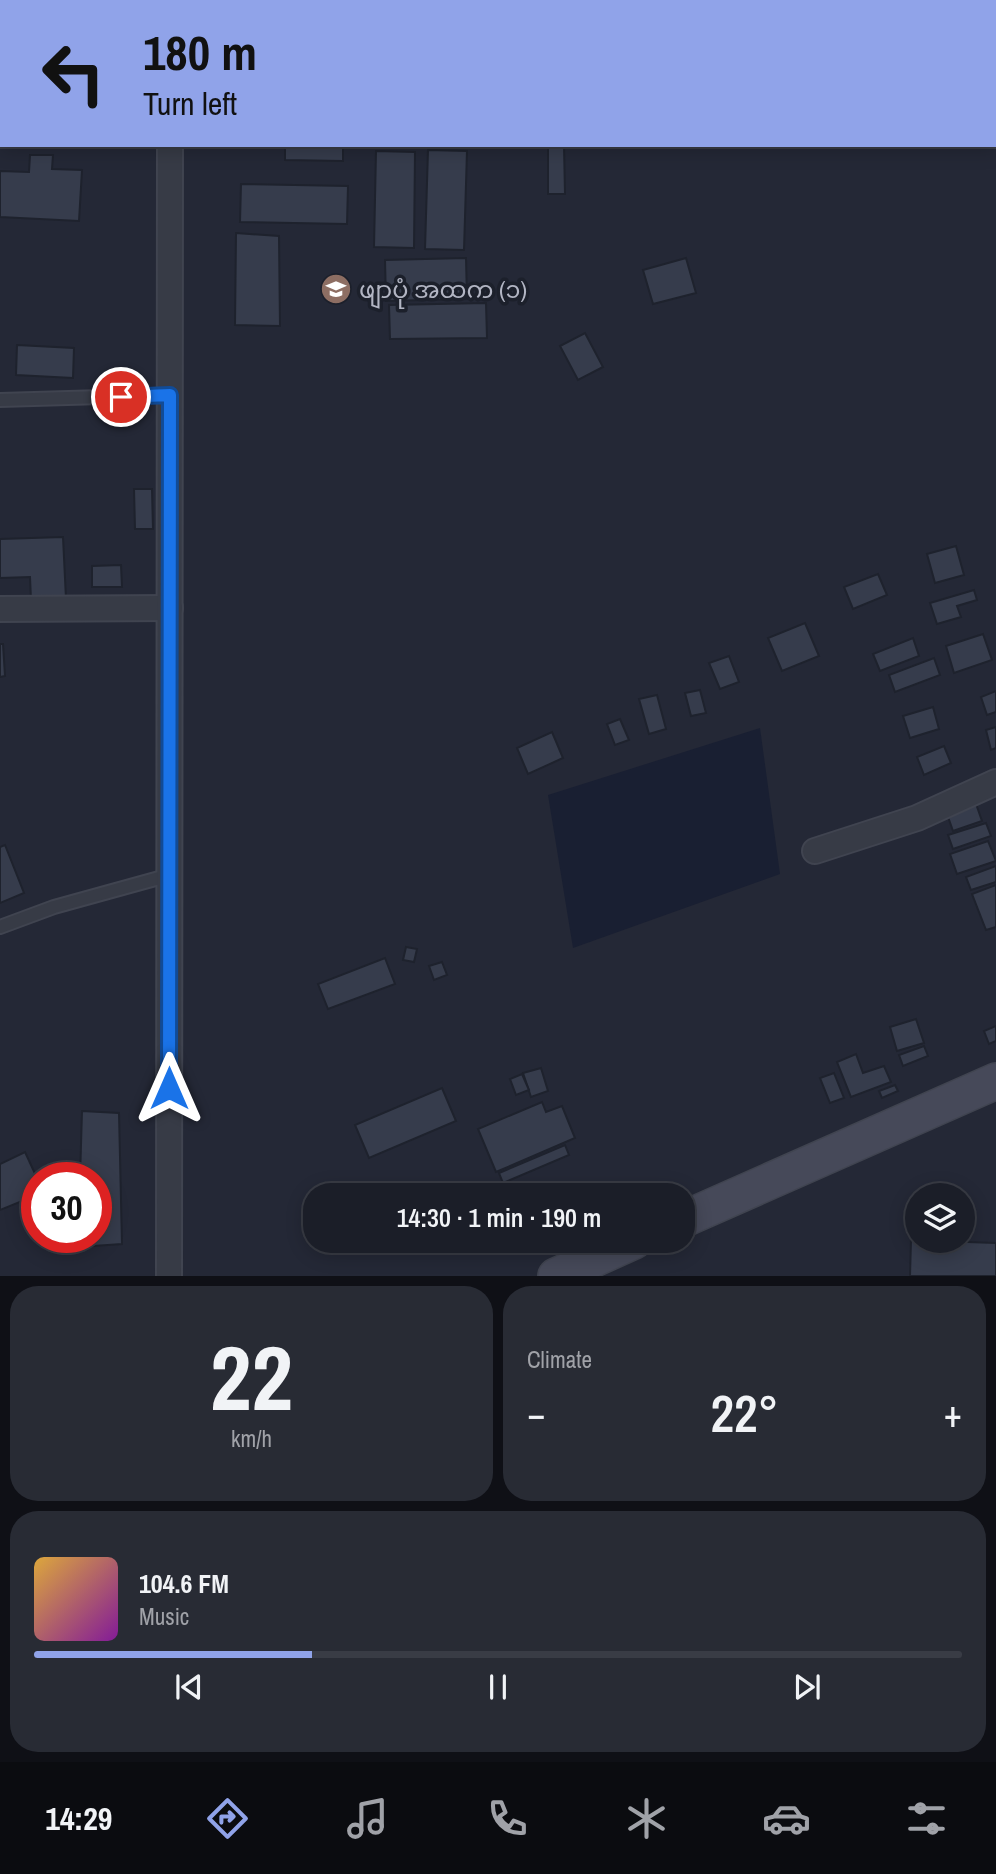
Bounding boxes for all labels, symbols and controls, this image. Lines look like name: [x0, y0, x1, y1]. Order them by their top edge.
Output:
text: 180 m: [143, 19, 257, 85]
icon: left: [28, 28, 119, 119]
text: Turn left: [143, 82, 237, 125]
school or university icon: ဖျာပုံ အထက (၁): [319, 272, 353, 306]
place label: ဖျာပုံ အထက (၁): [359, 273, 527, 309]
pin: [91, 367, 151, 427]
icon: arrive: [102, 378, 140, 416]
position arrow: [132, 1051, 206, 1125]
speed limit sign: 30: [21, 1162, 112, 1253]
map controls: [905, 1183, 975, 1253]
button: layers: [905, 1183, 975, 1253]
text: 14:30 · 1 min · 190 m: [397, 1200, 601, 1235]
text: 22: [210, 1316, 293, 1438]
text: Climate: [527, 1344, 592, 1375]
text: 22°: [710, 1378, 779, 1448]
text: −: [527, 1388, 545, 1439]
text: +: [944, 1388, 962, 1439]
text: km/h: [231, 1423, 272, 1454]
text: 104.6 FM: [139, 1566, 229, 1601]
text: Music: [139, 1601, 189, 1632]
icon: previous: [170, 1668, 208, 1706]
icon: pause: [479, 1668, 517, 1706]
icon: next: [788, 1668, 826, 1706]
icon: directions: [203, 1794, 252, 1843]
icon: music: [343, 1794, 392, 1843]
icon: phone: [483, 1794, 532, 1843]
icon: climate: [622, 1794, 671, 1843]
icon: car: [762, 1794, 811, 1843]
icon: filters: [902, 1794, 951, 1843]
text: 14:29: [45, 1797, 112, 1840]

